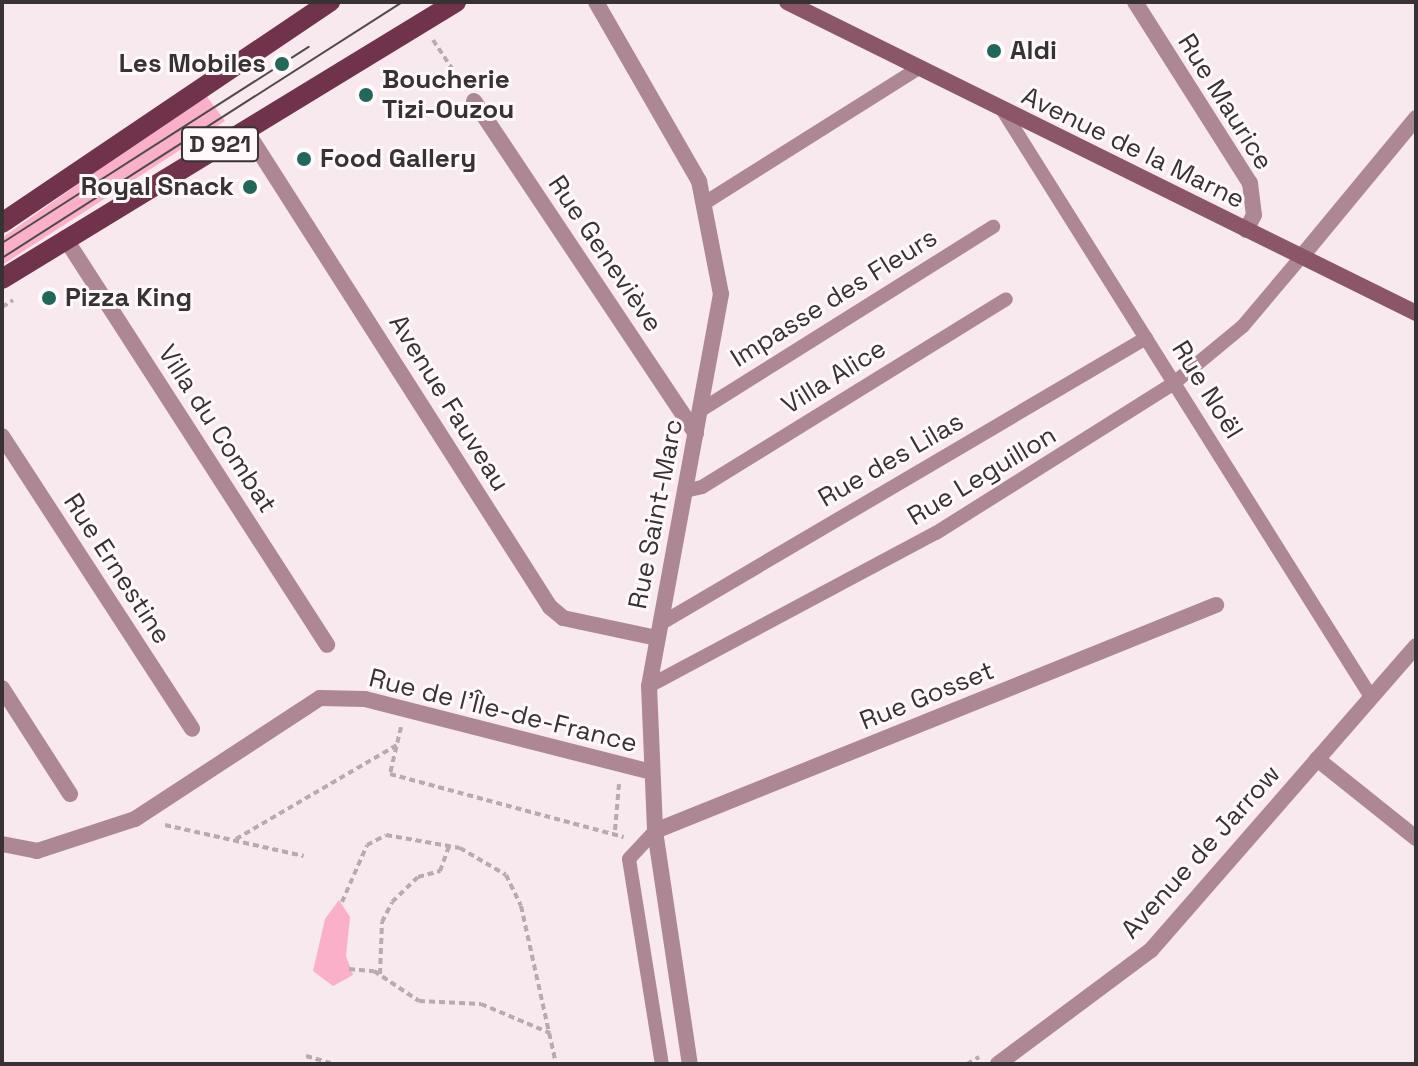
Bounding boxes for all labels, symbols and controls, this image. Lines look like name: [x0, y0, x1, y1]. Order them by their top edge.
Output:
street label: Rue Maurice: [1171, 28, 1279, 176]
place label: Aldi: [1010, 35, 1057, 67]
marker: Aldi: [985, 42, 1003, 60]
place label: Les Mobiles: [119, 48, 266, 80]
marker: Les Mobiles: [273, 55, 291, 73]
place label: Boucherie Tizi-Ouzou: [382, 64, 514, 126]
street label: Avenue de la Marne: [1017, 81, 1249, 215]
marker: Boucherie Tizi-Ouzou: [357, 86, 375, 104]
road number: D 921: [180, 124, 260, 164]
place label: Food Gallery: [320, 143, 476, 175]
marker: Food Gallery: [295, 150, 313, 168]
street label: Rue Geneviève: [541, 170, 669, 338]
place label: Royal Snack: [81, 171, 234, 203]
marker: Royal Snack: [241, 178, 259, 196]
street label: Impasse des Fleurs: [725, 222, 943, 374]
place label: Pizza King: [65, 282, 192, 314]
marker: Pizza King: [40, 289, 58, 307]
street label: Avenue Fauveau: [382, 309, 516, 497]
street label: Villa Alice: [776, 333, 892, 421]
street label: Rue Noël: [1165, 335, 1249, 445]
street label: Villa du Combat: [151, 339, 283, 519]
street label: Rue des Lilas: [813, 406, 969, 514]
street label: Rue Saint-Marc: [622, 416, 690, 612]
street label: Rue Leguillon: [902, 419, 1062, 533]
street label: Rue Ernestine: [57, 488, 177, 650]
street label: Rue Gosset: [855, 655, 999, 737]
street label: Rue de l'Île-de-France: [366, 663, 640, 759]
street label: Avenue de Jarrow: [1115, 759, 1287, 945]

